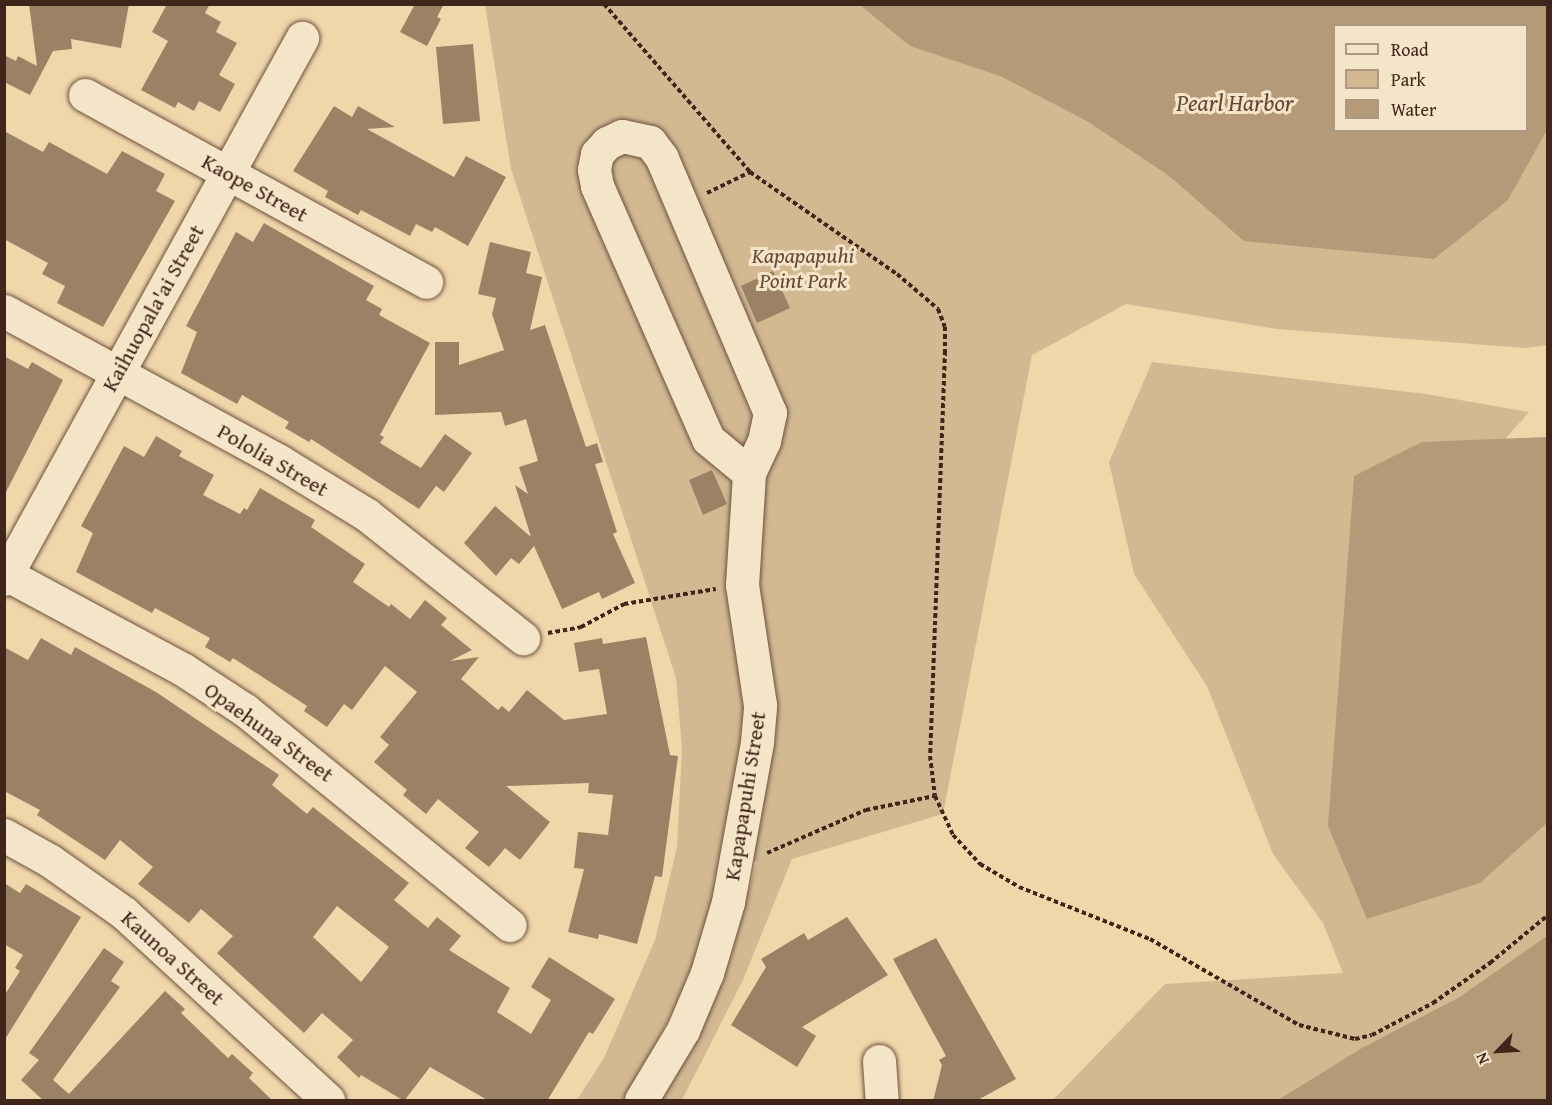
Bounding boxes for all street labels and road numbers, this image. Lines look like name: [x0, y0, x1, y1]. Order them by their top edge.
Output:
street label: Kaope Street: [197, 148, 313, 228]
street label: Kaihuopala'ai Street: [96, 220, 210, 396]
street label: Pololia Street: [213, 418, 333, 502]
street label: Opaehuna Street: [199, 676, 339, 788]
street label: Kapapapuhi Street: [719, 710, 771, 882]
street label: Kaunoa Street: [116, 905, 230, 1011]

